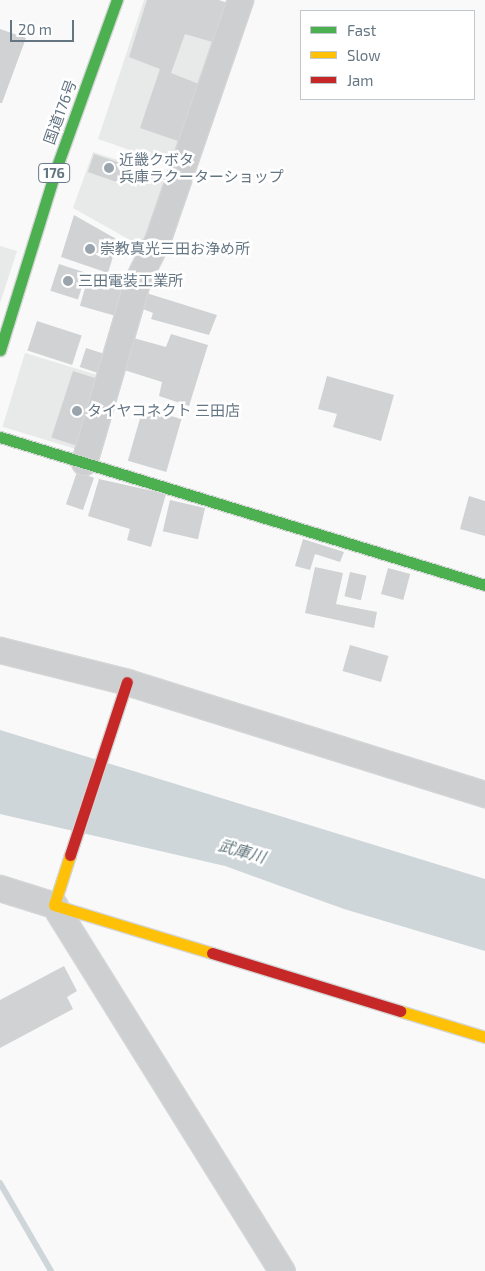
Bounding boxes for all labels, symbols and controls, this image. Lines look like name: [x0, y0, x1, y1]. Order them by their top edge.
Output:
scale bar: [12, 10, 76, 42]
legend: [300, 10, 475, 100]
text: 20 m: [18, 20, 52, 38]
text: Fast: [347, 21, 376, 39]
text: Slow: [347, 46, 381, 64]
text: Jam: [347, 71, 373, 89]
street label: 国道176号: [40, 77, 80, 147]
place label: 近畿クボタ 兵庫ラクーターショップ: [119, 150, 284, 185]
road number: 176: [38, 162, 70, 184]
marker: 近畿クボタ 兵庫ラクーターショップ: [103, 162, 115, 174]
place label: 崇教真光三田お浄め所: [100, 240, 250, 258]
marker: 崇教真光三田お浄め所: [84, 243, 96, 255]
place label: 三田電装工業所: [78, 272, 183, 290]
marker: 三田電装工業所: [62, 275, 74, 287]
place label: タイヤコネクト 三田店: [87, 402, 240, 420]
marker: タイヤコネクト 三田店: [71, 405, 83, 417]
water label: 武庫川: [216, 835, 268, 867]

